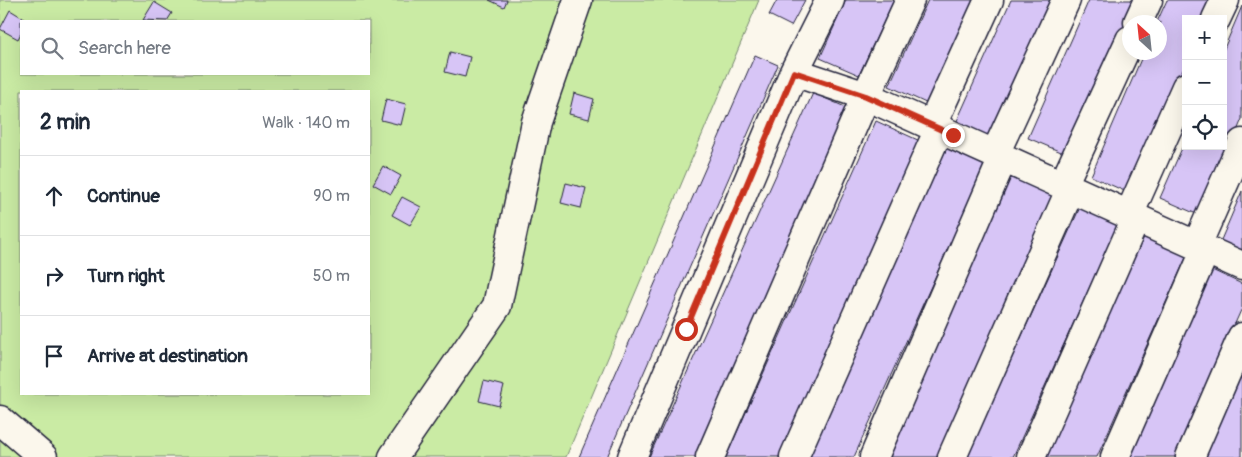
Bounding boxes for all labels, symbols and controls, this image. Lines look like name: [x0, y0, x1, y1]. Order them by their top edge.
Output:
north arrow: [1122, 15, 1167, 60]
map controls: [1182, 15, 1227, 150]
button: +: [1182, 15, 1227, 60]
search box: [20, 20, 370, 75]
icon: search: [38, 34, 66, 62]
text: Search here: [78, 36, 171, 60]
button: −: [1182, 60, 1227, 105]
button: locate: [1182, 105, 1227, 150]
text: 2 min: [40, 109, 90, 136]
text: Walk · 140 m: [262, 113, 350, 133]
route end: [942, 124, 965, 147]
icon: ahead: [40, 182, 68, 210]
text: Continue: [87, 184, 160, 208]
text: 90 m: [313, 186, 350, 206]
icon: right: [40, 262, 68, 290]
text: Turn right: [87, 264, 165, 288]
text: 50 m: [313, 266, 350, 286]
route start: [675, 318, 698, 341]
icon: arrive: [40, 342, 68, 370]
text: Arrive at destination: [87, 344, 248, 368]

